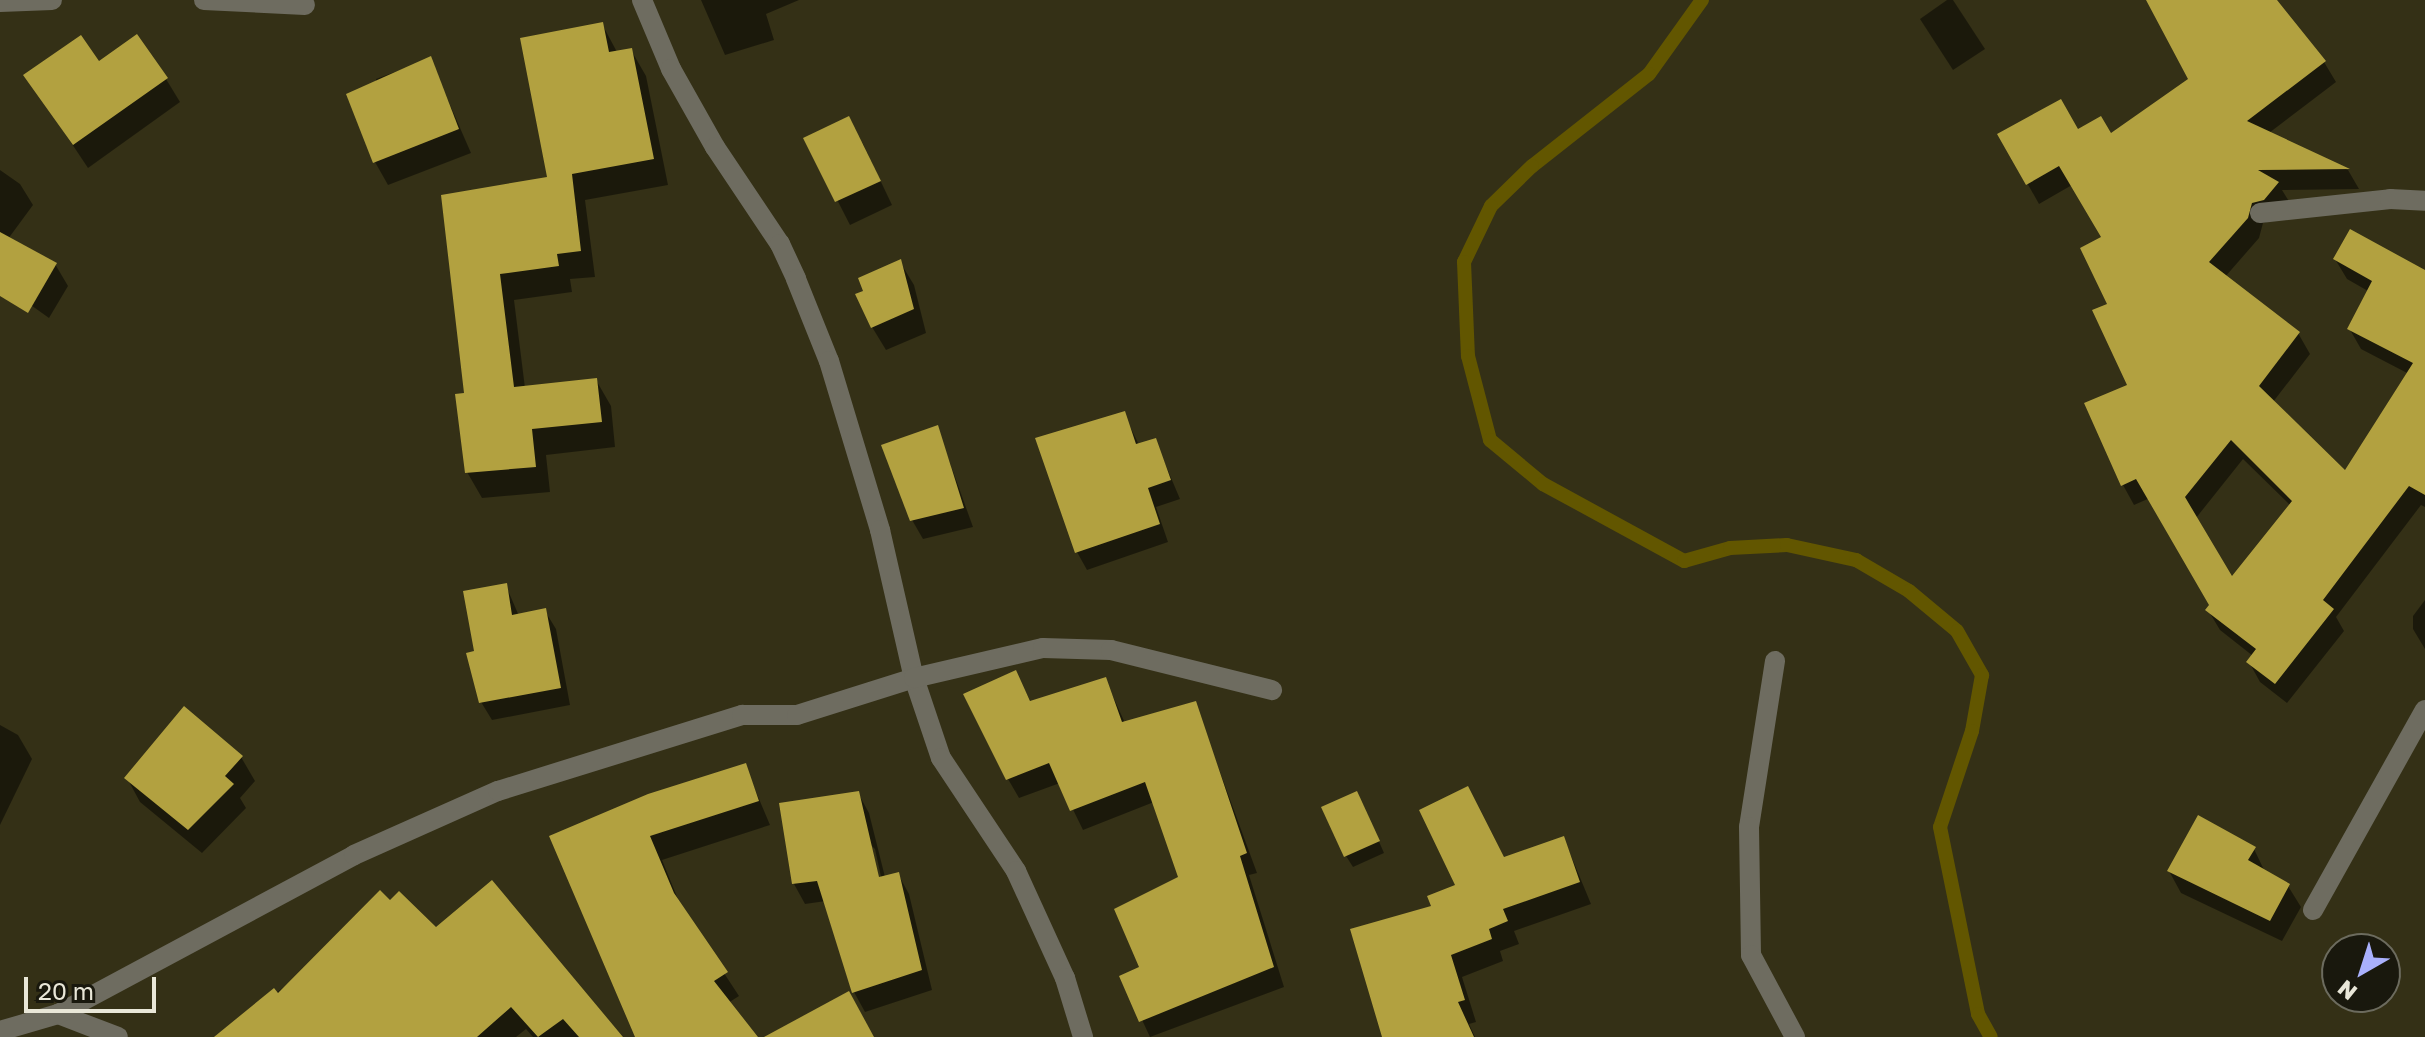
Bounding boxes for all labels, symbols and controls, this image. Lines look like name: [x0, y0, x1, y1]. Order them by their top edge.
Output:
north arrow: [2321, 933, 2401, 1013]
scale bar: [28, 961, 160, 1011]
text: N: [2332, 975, 2362, 1006]
text: 20 m: [38, 976, 94, 1005]

